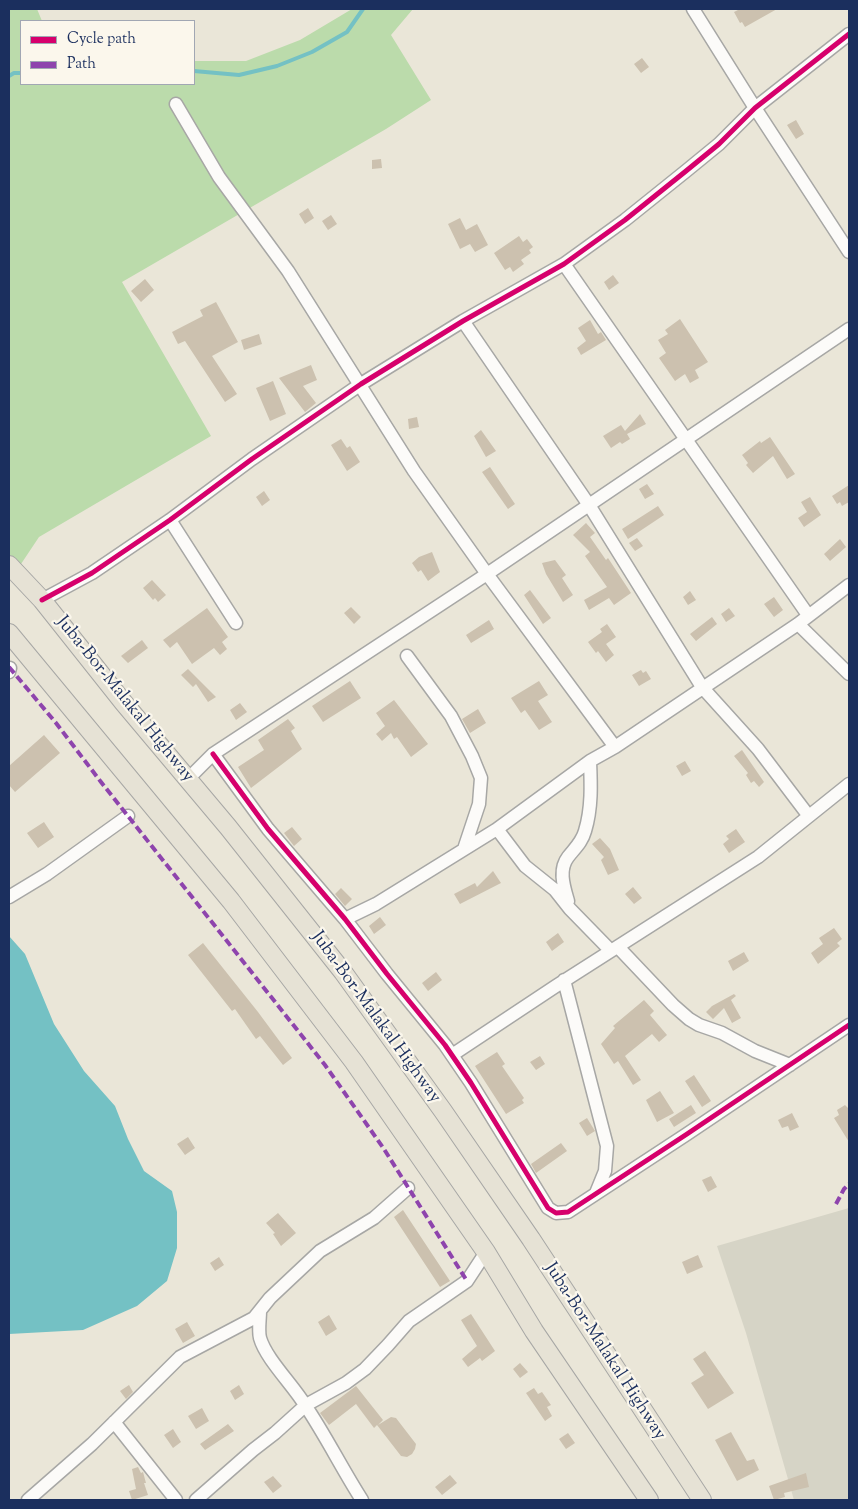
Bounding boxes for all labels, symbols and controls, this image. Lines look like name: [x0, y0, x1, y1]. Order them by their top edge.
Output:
legend: [20, 20, 195, 85]
text: Cycle path: [67, 29, 136, 50]
text: Path: [67, 54, 96, 75]
street label: Juba-Bor-Malakal Highway: [50, 613, 198, 787]
street label: Juba-Bor-Malakal Highway: [305, 928, 445, 1108]
street label: Juba-Bor-Malakal Highway: [539, 1259, 669, 1445]

